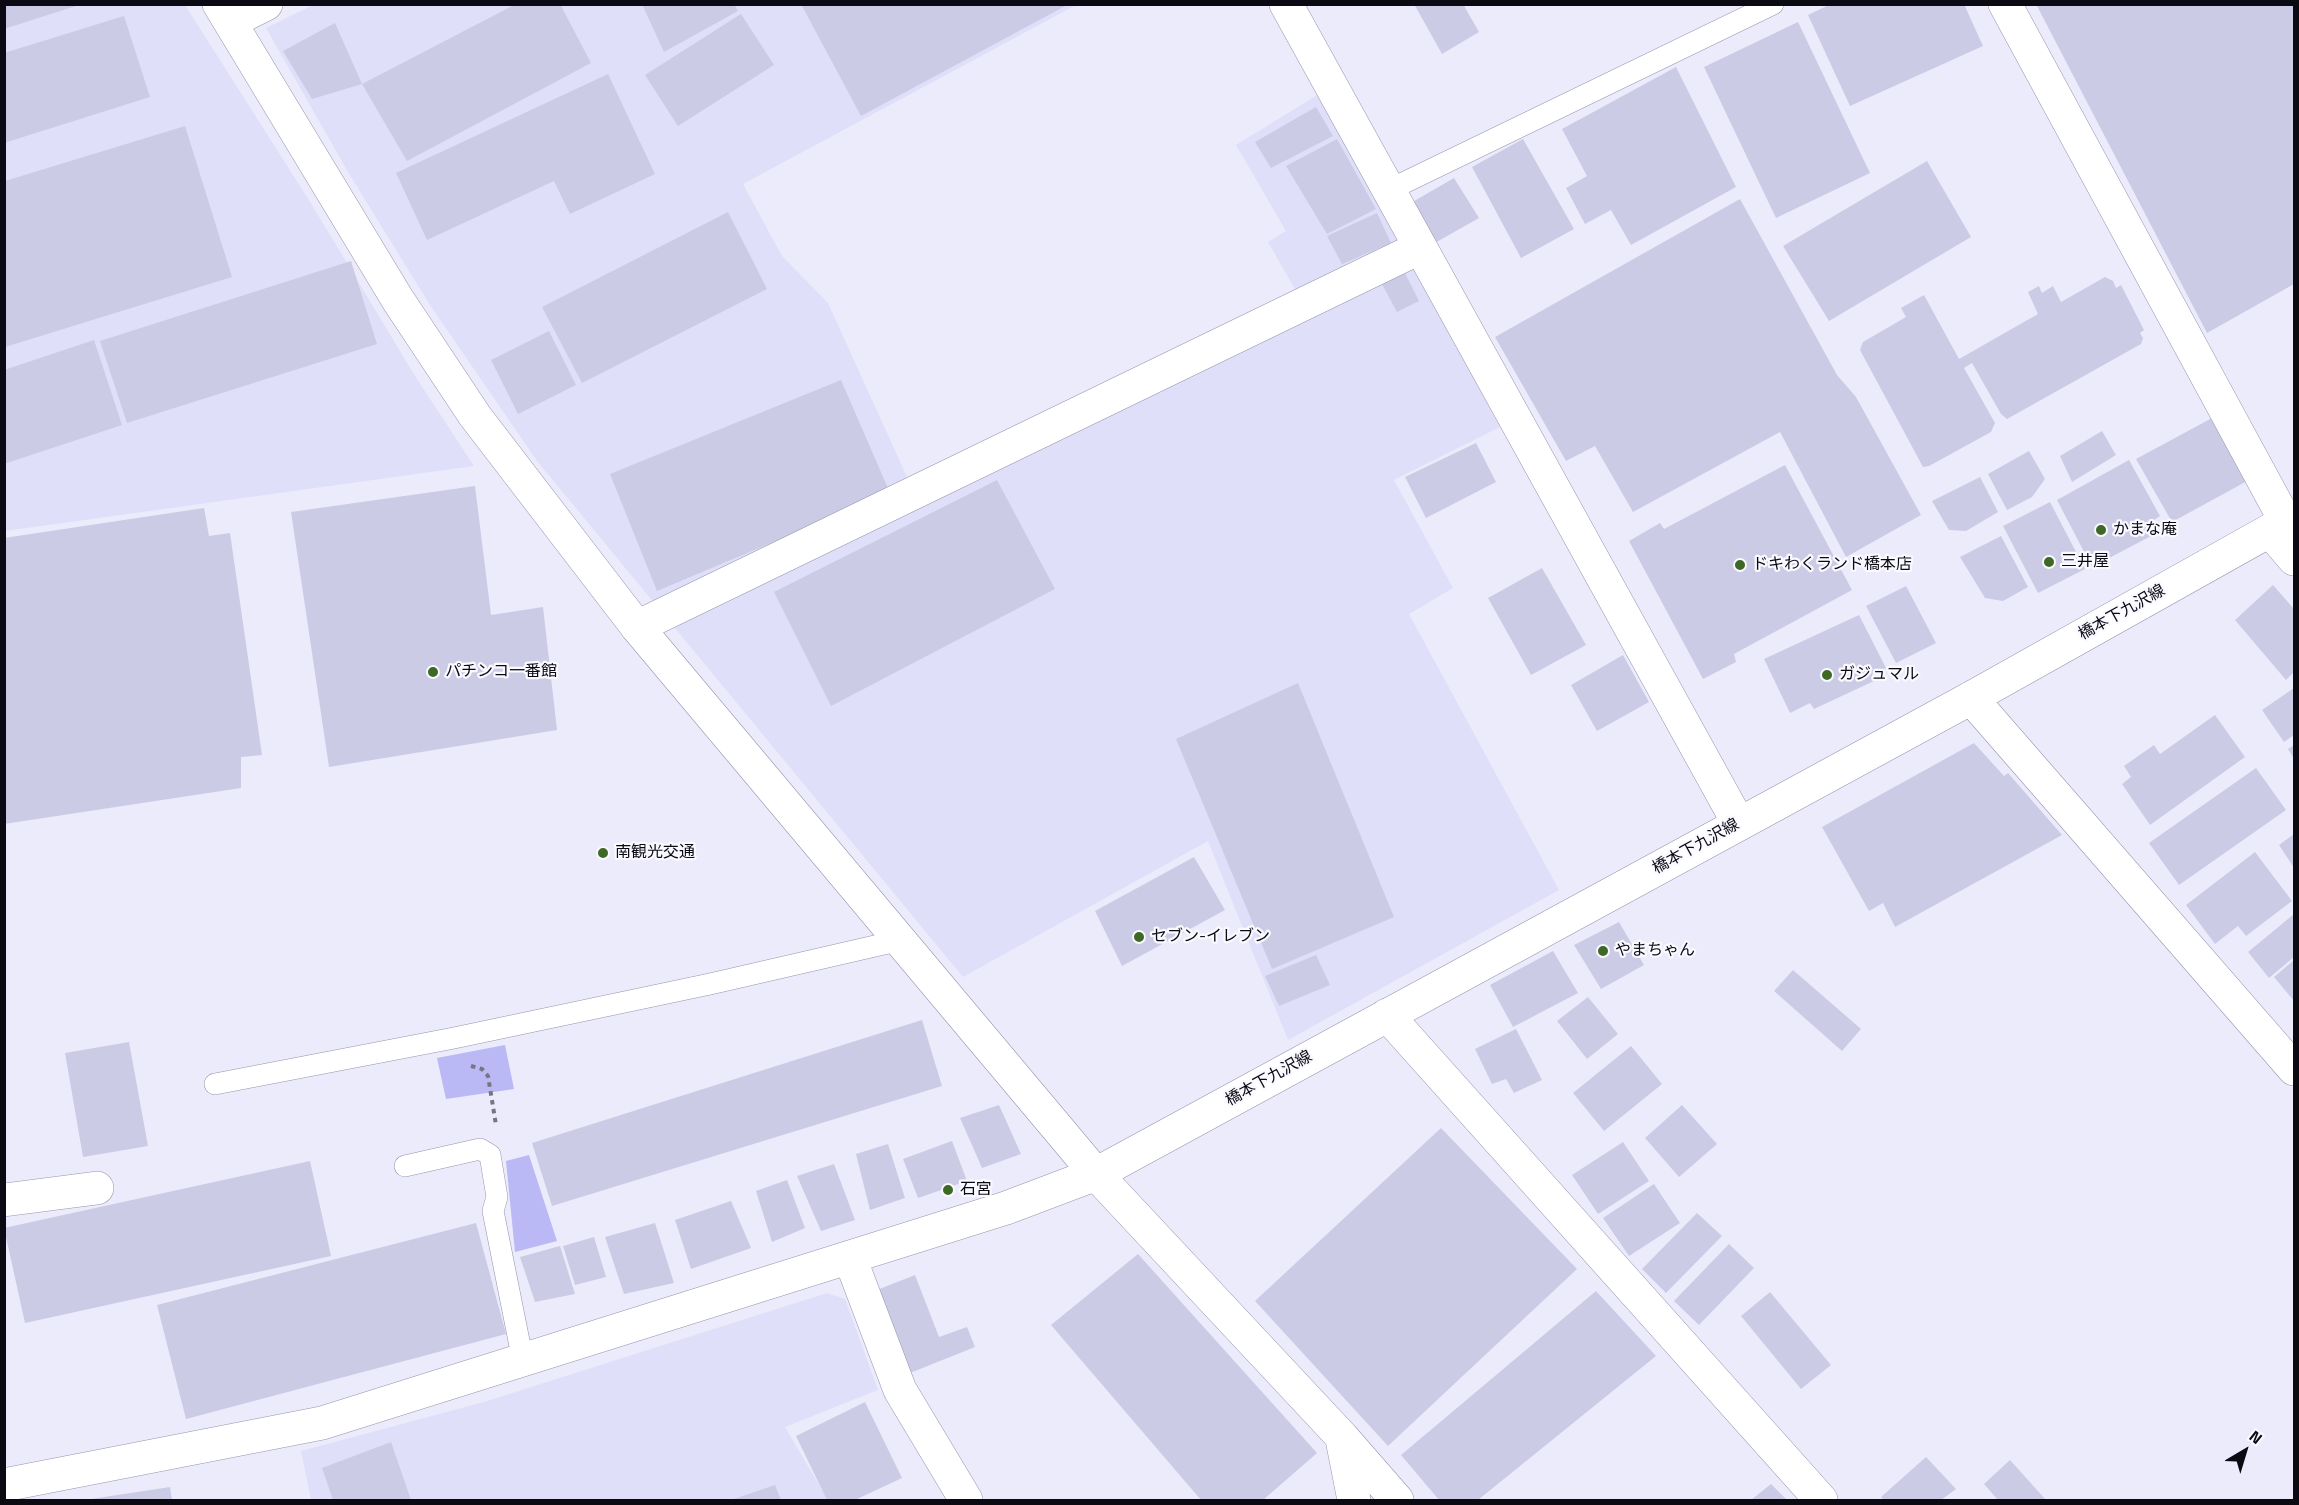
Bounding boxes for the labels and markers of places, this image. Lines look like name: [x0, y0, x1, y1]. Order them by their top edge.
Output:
place label: かまな庵: [2113, 520, 2177, 540]
marker: かまな庵: [2094, 523, 2108, 537]
place label: 三井屋: [2061, 552, 2109, 572]
place label: ドキわくランド橋本店: [1752, 555, 1912, 575]
marker: 三井屋: [2042, 555, 2056, 569]
marker: ドキわくランド橋本店: [1733, 558, 1747, 572]
place label: パチンコ一番館: [445, 662, 557, 682]
marker: パチンコ一番館: [426, 665, 440, 679]
place label: ガジュマル: [1839, 665, 1919, 685]
marker: ガジュマル: [1820, 668, 1834, 682]
place label: 南観光交通: [615, 843, 695, 863]
marker: 南観光交通: [596, 846, 610, 860]
place label: セブン-イレブン: [1151, 927, 1270, 947]
marker: セブン-イレブン: [1132, 930, 1146, 944]
place label: やまちゃん: [1615, 941, 1695, 961]
marker: やまちゃん: [1596, 944, 1610, 958]
place label: 石宮: [960, 1180, 992, 1200]
marker: 石宮: [941, 1183, 955, 1197]

